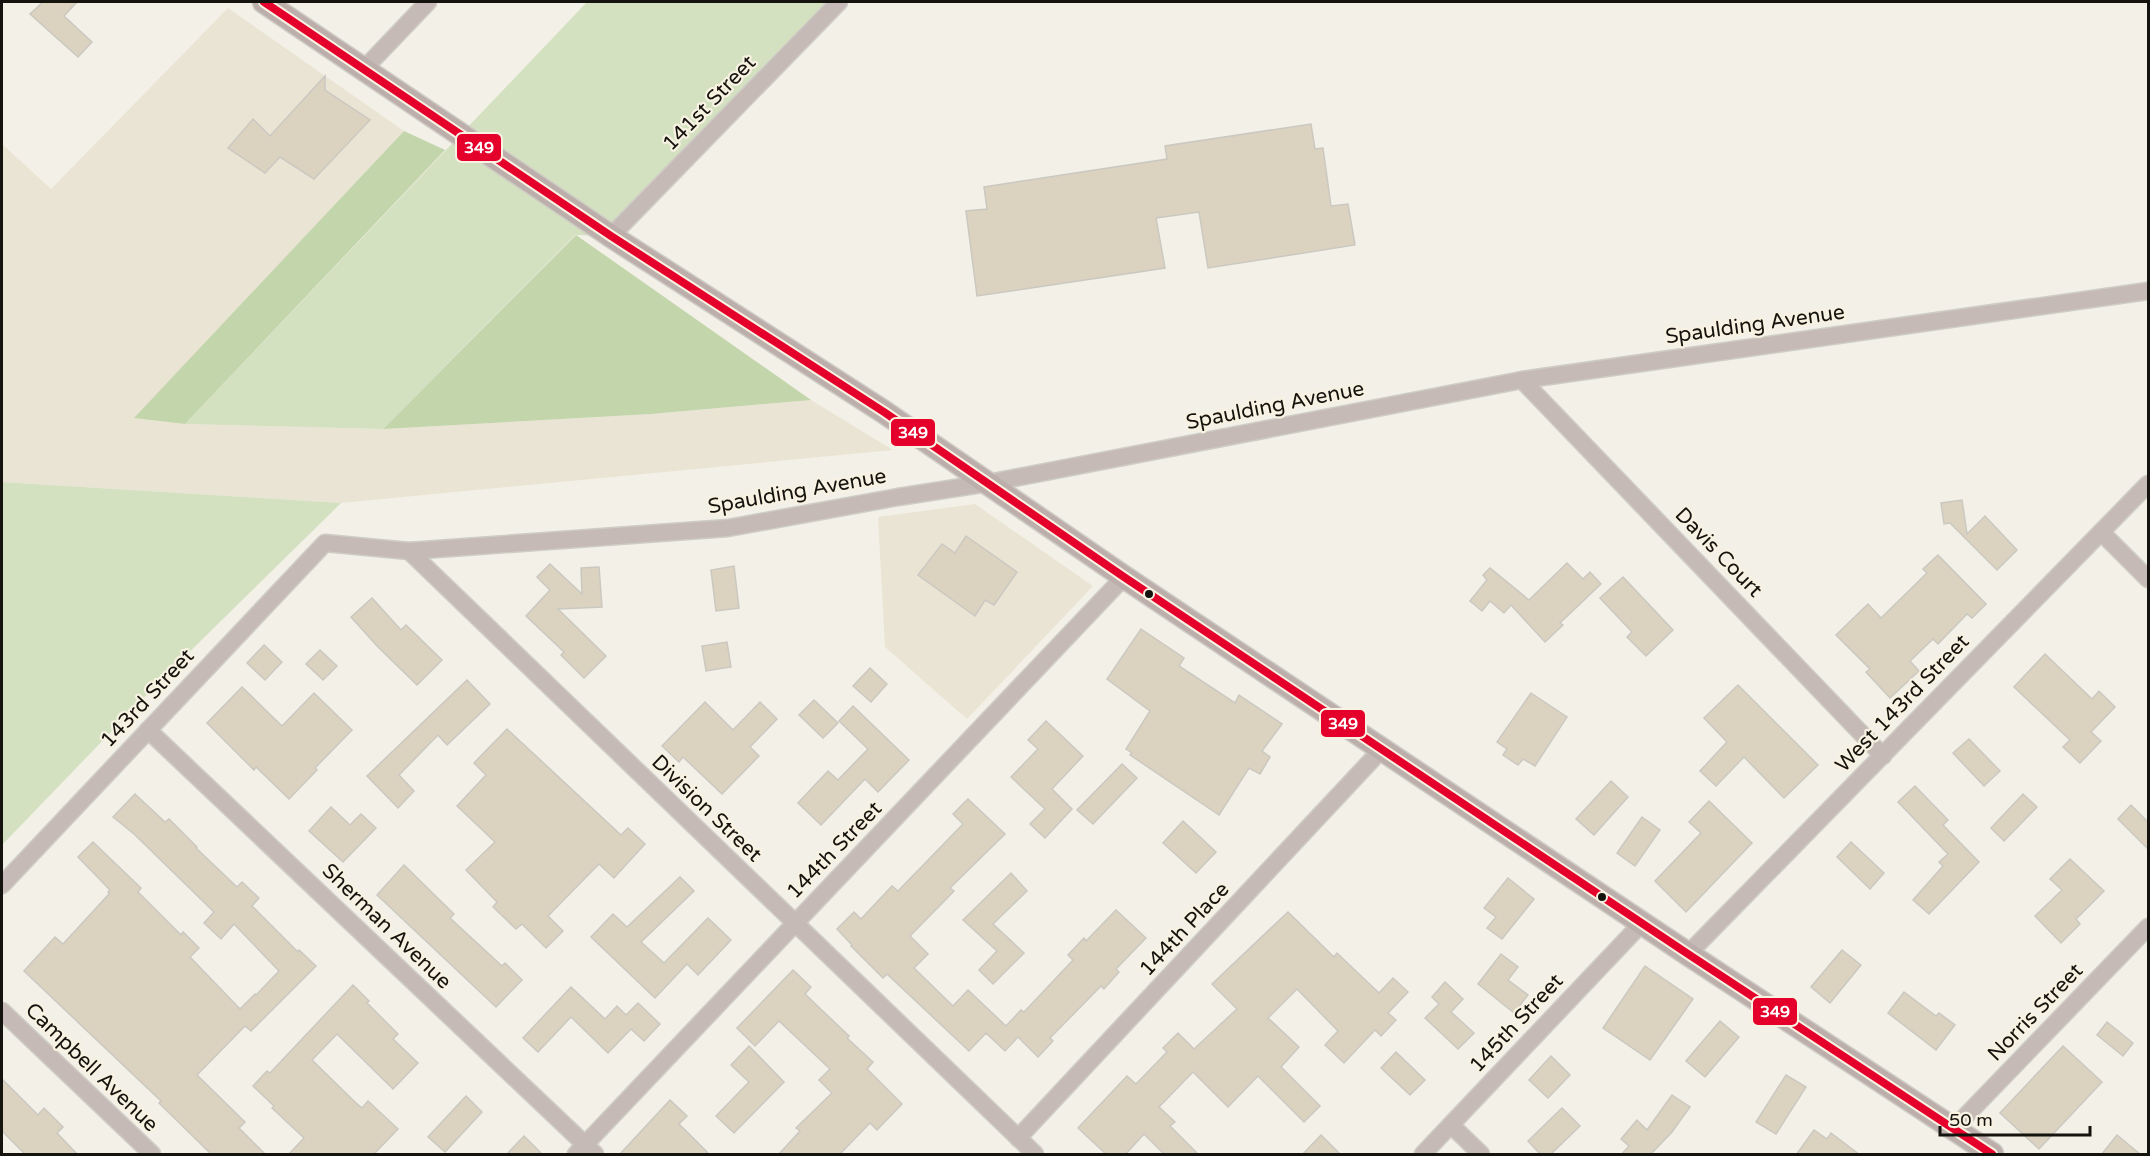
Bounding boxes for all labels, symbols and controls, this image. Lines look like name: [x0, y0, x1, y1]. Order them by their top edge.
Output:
street label: 141st Street: [658, 50, 761, 156]
line badge: 349: [456, 133, 502, 162]
text: 349: [464, 138, 494, 158]
street label: Spaulding Avenue: [1664, 300, 1846, 349]
street label: Spaulding Avenue: [1184, 376, 1366, 435]
line badge: 349: [890, 418, 936, 447]
text: 349: [898, 423, 928, 443]
street label: Spaulding Avenue: [706, 463, 888, 520]
street label: Davis Court: [1670, 502, 1768, 602]
unlabelled marker: [1143, 588, 1155, 600]
street label: West 143rd Street: [1830, 629, 1974, 777]
street label: 143rd Street: [95, 644, 199, 753]
line badge: 349: [1320, 709, 1366, 738]
text: 349: [1328, 714, 1358, 734]
street label: Division Street: [646, 750, 767, 867]
street label: 144th Street: [782, 796, 887, 904]
street label: Sherman Avenue: [317, 858, 457, 994]
street label: 144th Place: [1134, 877, 1234, 982]
unlabelled marker: [1596, 891, 1608, 903]
street label: Norris Street: [1983, 958, 2088, 1066]
street label: 145th Street: [1464, 969, 1568, 1078]
line badge: 349: [1752, 997, 1798, 1026]
street label: Campbell Avenue: [20, 998, 163, 1137]
text: 349: [1760, 1002, 1790, 1022]
scale bar: [1940, 1099, 2090, 1137]
text: 50 m: [1949, 1109, 1993, 1131]

